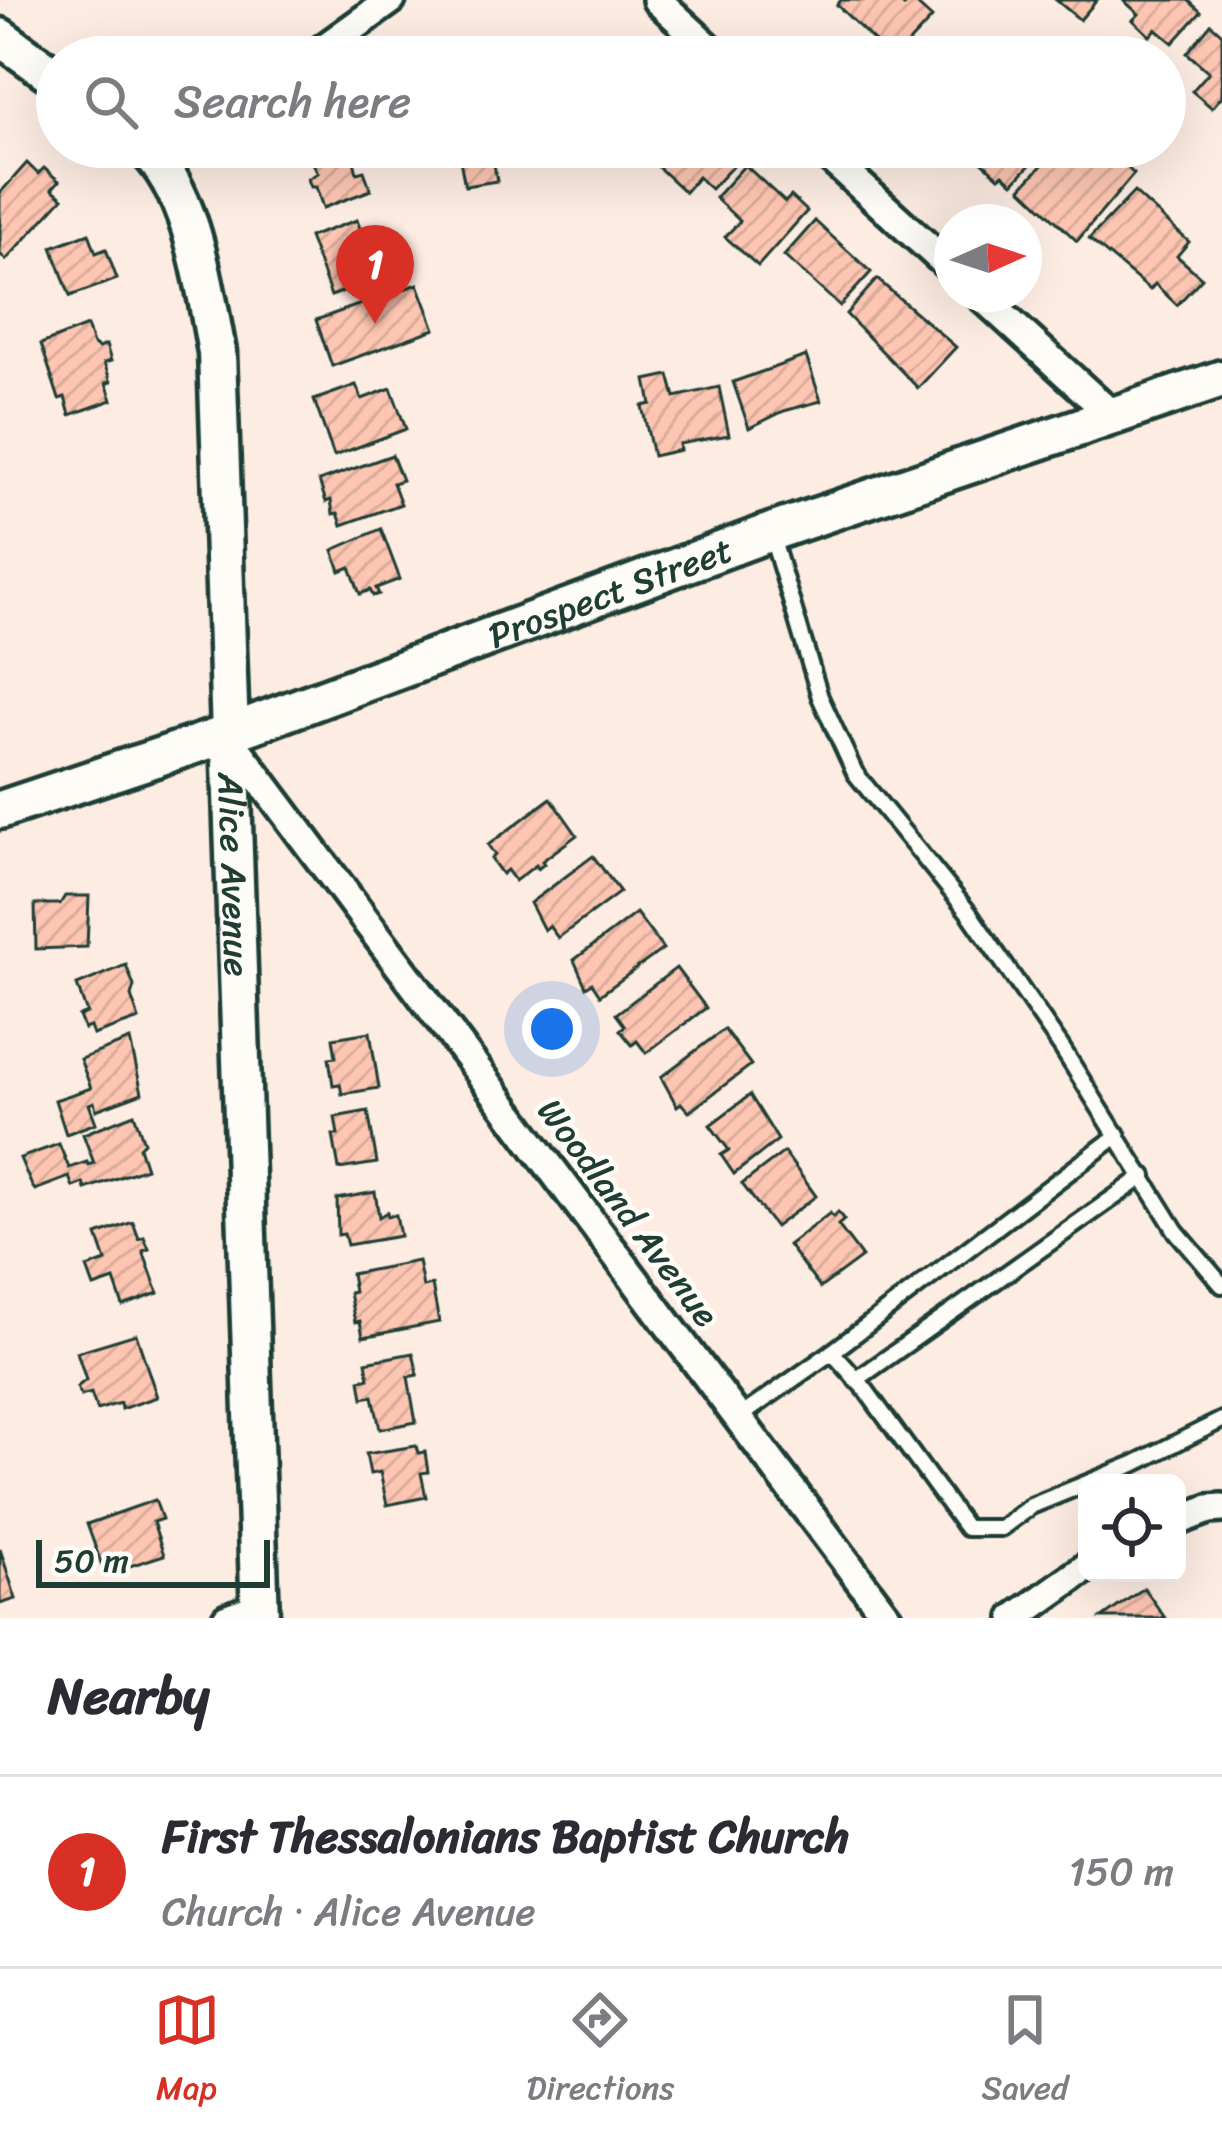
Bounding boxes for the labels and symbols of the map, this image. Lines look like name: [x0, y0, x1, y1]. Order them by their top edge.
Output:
north arrow: [934, 204, 1042, 312]
pin: 1: [336, 225, 414, 324]
street label: Prospect Street: [479, 518, 742, 667]
street label: Alice Avenue: [198, 770, 269, 978]
your location: [522, 999, 582, 1059]
street label: Woodland Avenue: [520, 1084, 736, 1342]
scale bar: [36, 1534, 270, 1587]

